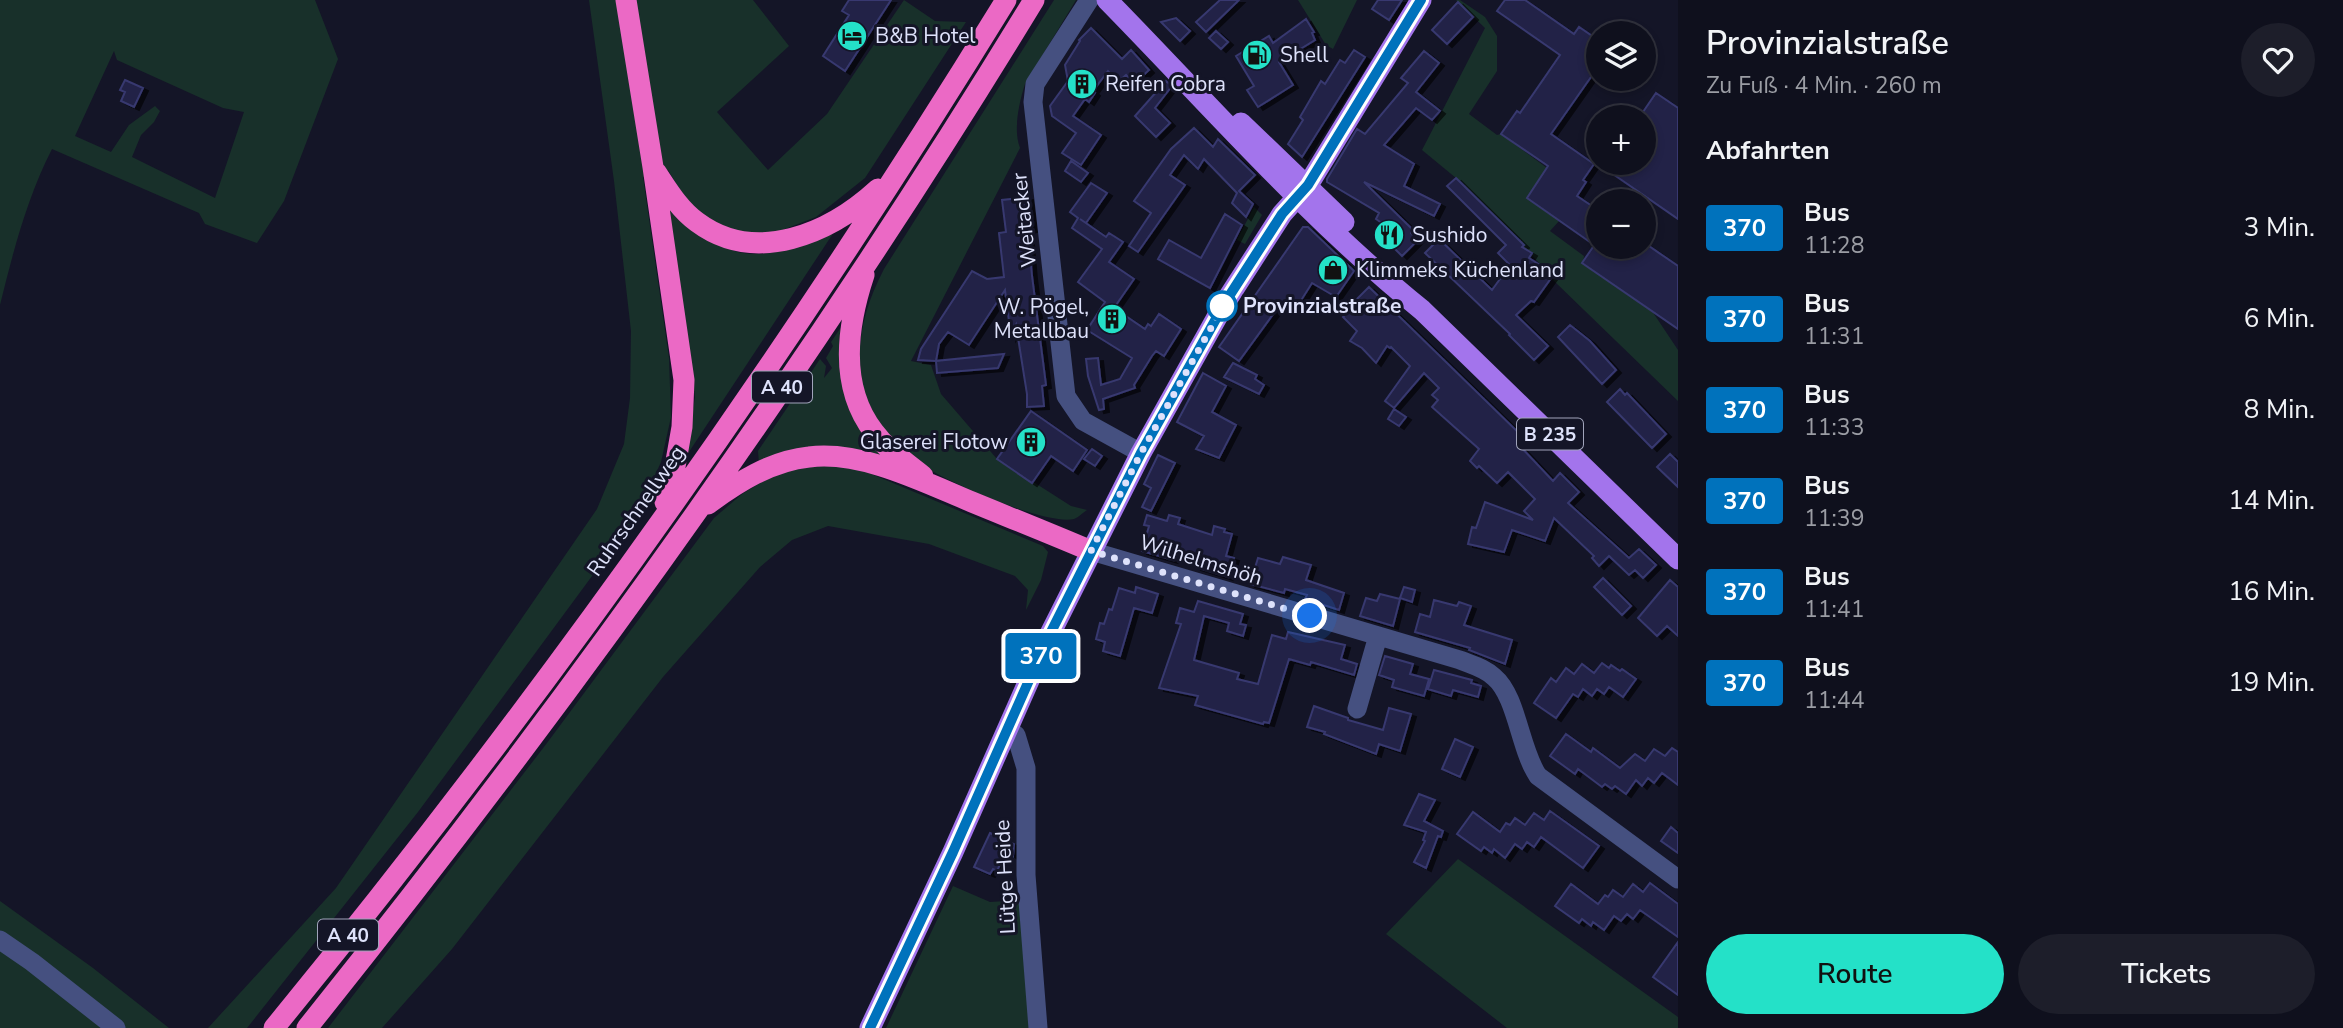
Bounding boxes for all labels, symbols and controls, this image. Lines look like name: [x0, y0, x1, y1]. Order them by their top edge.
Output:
hotel icon: B&B Hotel: [835, 19, 869, 53]
map controls: [1586, 21, 1656, 259]
button: layers: [1586, 21, 1656, 91]
text: Provinzialstraße: [1706, 21, 1949, 66]
place label: B&B Hotel: [875, 22, 976, 50]
button: heart: [2241, 23, 2315, 97]
fuel station icon: Shell: [1240, 38, 1274, 72]
place label: Shell: [1280, 41, 1329, 69]
building icon: Reifen Cobra: [1065, 67, 1099, 101]
place label: Reifen Cobra: [1105, 70, 1226, 98]
text: Zu Fuß · 4 Min. · 260 m: [1706, 70, 1942, 101]
button: +: [1586, 105, 1656, 175]
text: Abfahrten: [1706, 133, 1830, 168]
street label: Weitacker: [1005, 171, 1043, 269]
button: −: [1586, 189, 1656, 259]
text: Bus: [1804, 195, 1850, 230]
text: 3 Min.: [2244, 210, 2315, 245]
text: 370: [1723, 212, 1766, 244]
restaurant icon: Sushido: [1372, 218, 1406, 252]
place label: Sushido: [1412, 221, 1488, 249]
text: 11:28: [1804, 230, 1864, 261]
shop icon: Klimmeks Küchenland: [1316, 253, 1350, 287]
place label: Klimmeks Küchenland: [1356, 256, 1564, 284]
text: Bus: [1804, 286, 1850, 321]
marker: Provinzialstraße: [1207, 291, 1237, 321]
place label: Provinzialstraße: [1243, 292, 1401, 320]
place label: W. Pögel, Metallbau: [994, 293, 1089, 345]
text: 6 Min.: [2244, 301, 2315, 336]
building icon: W. Pögel, Metallbau: [1095, 302, 1129, 336]
text: 370: [1723, 303, 1766, 335]
text: 11:31: [1804, 321, 1864, 352]
road number: A 40: [752, 372, 812, 402]
text: Bus: [1804, 377, 1850, 412]
text: 8 Min.: [2244, 392, 2315, 427]
text: 370: [1723, 394, 1766, 426]
text: 11:33: [1804, 412, 1864, 443]
road number: B 235: [1517, 418, 1583, 449]
building icon: Glaserei Flotow: [1014, 425, 1048, 459]
place label: Glaserei Flotow: [860, 428, 1008, 456]
street label: Ruhrschnellweg: [581, 440, 691, 582]
text: Bus: [1804, 468, 1850, 503]
text: 14 Min.: [2228, 483, 2315, 518]
text: 370: [1723, 485, 1766, 517]
text: 11:39: [1804, 503, 1864, 534]
street label: Wilhelmshöh: [1136, 528, 1266, 592]
text: Bus: [1804, 559, 1850, 594]
text: 16 Min.: [2228, 574, 2315, 609]
text: 370: [1723, 576, 1766, 608]
text: 11:41: [1804, 594, 1864, 625]
your location: [1292, 598, 1327, 633]
line badge: 370: [1001, 633, 1081, 679]
text: 370: [1019, 640, 1063, 672]
text: Bus: [1804, 650, 1850, 685]
text: 19 Min.: [2228, 665, 2315, 700]
text: 370: [1723, 667, 1766, 699]
text: 11:44: [1804, 685, 1864, 716]
street label: Lütge Heide: [988, 819, 1022, 935]
road number: A 40: [318, 920, 378, 951]
button: Route: [1706, 934, 2004, 1014]
button: Tickets: [2018, 934, 2315, 1014]

